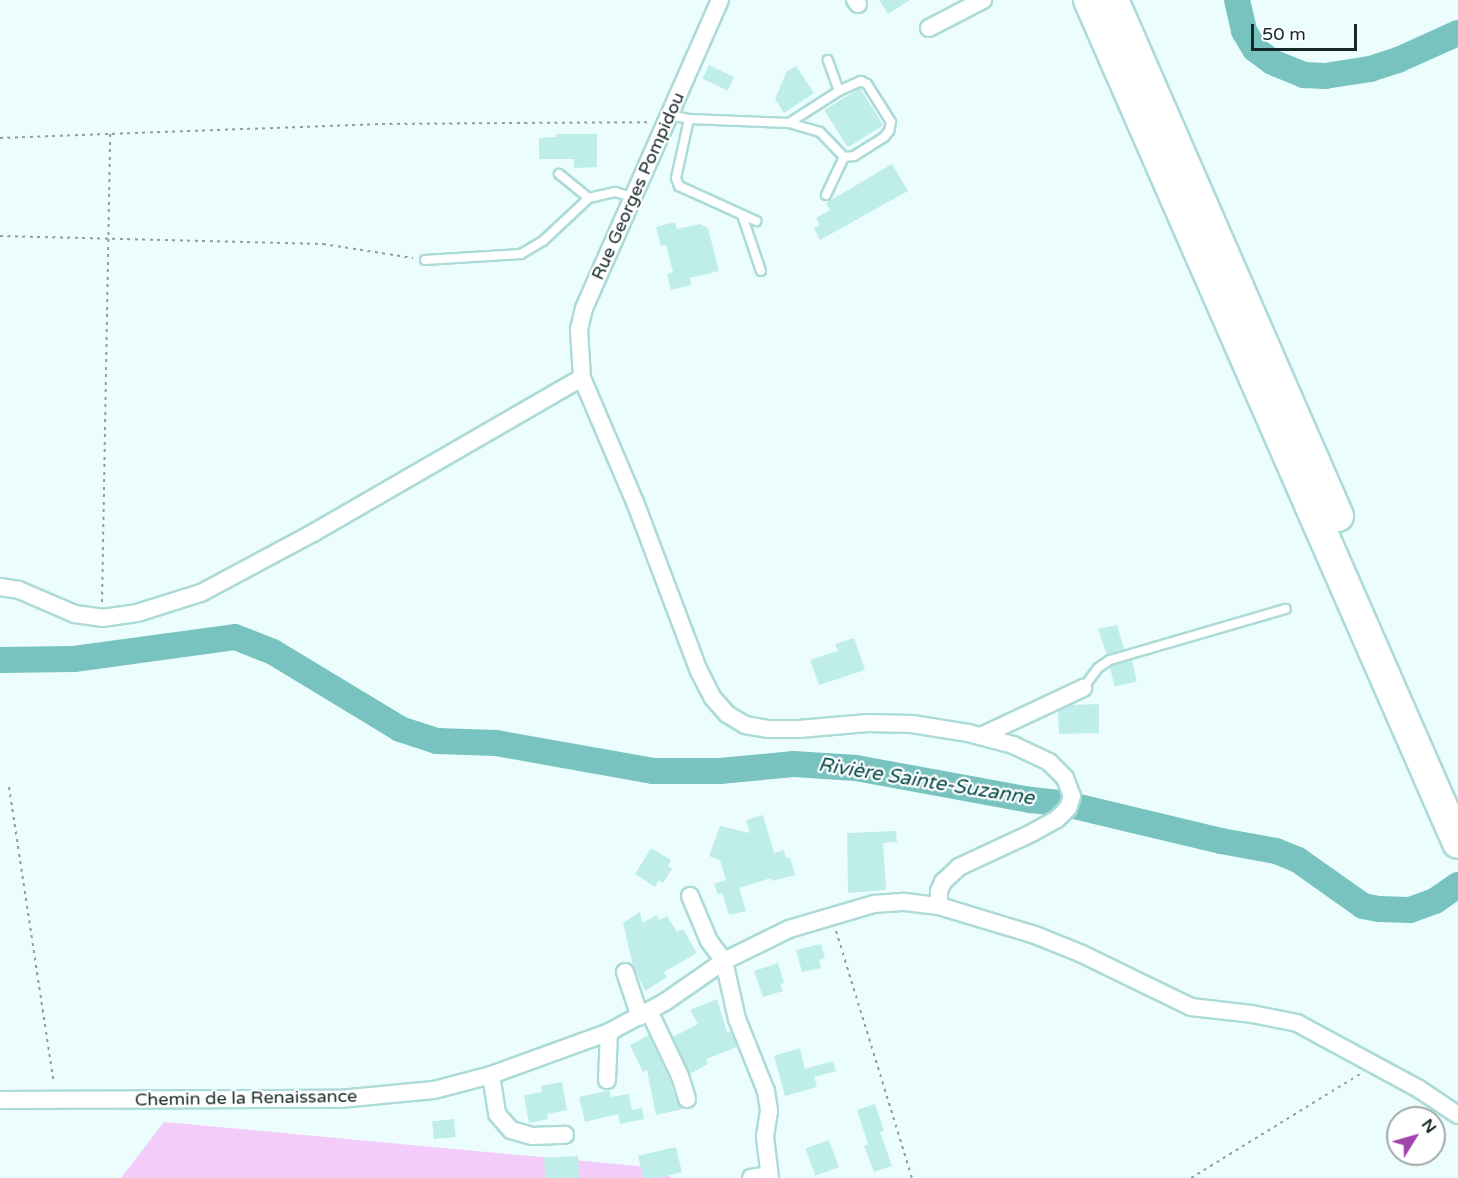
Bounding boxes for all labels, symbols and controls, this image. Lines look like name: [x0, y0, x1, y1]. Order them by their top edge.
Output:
scale bar: [1254, 12, 1360, 50]
text: 50 m: [1262, 23, 1306, 45]
street label: Rue Georges Pompidou: [587, 89, 689, 283]
water label: Rivière Sainte-Suzanne: [816, 753, 1036, 811]
street label: Chemin de la Renaissance: [135, 1085, 357, 1111]
north arrow: [1386, 1106, 1446, 1166]
text: N: [1417, 1115, 1441, 1138]

